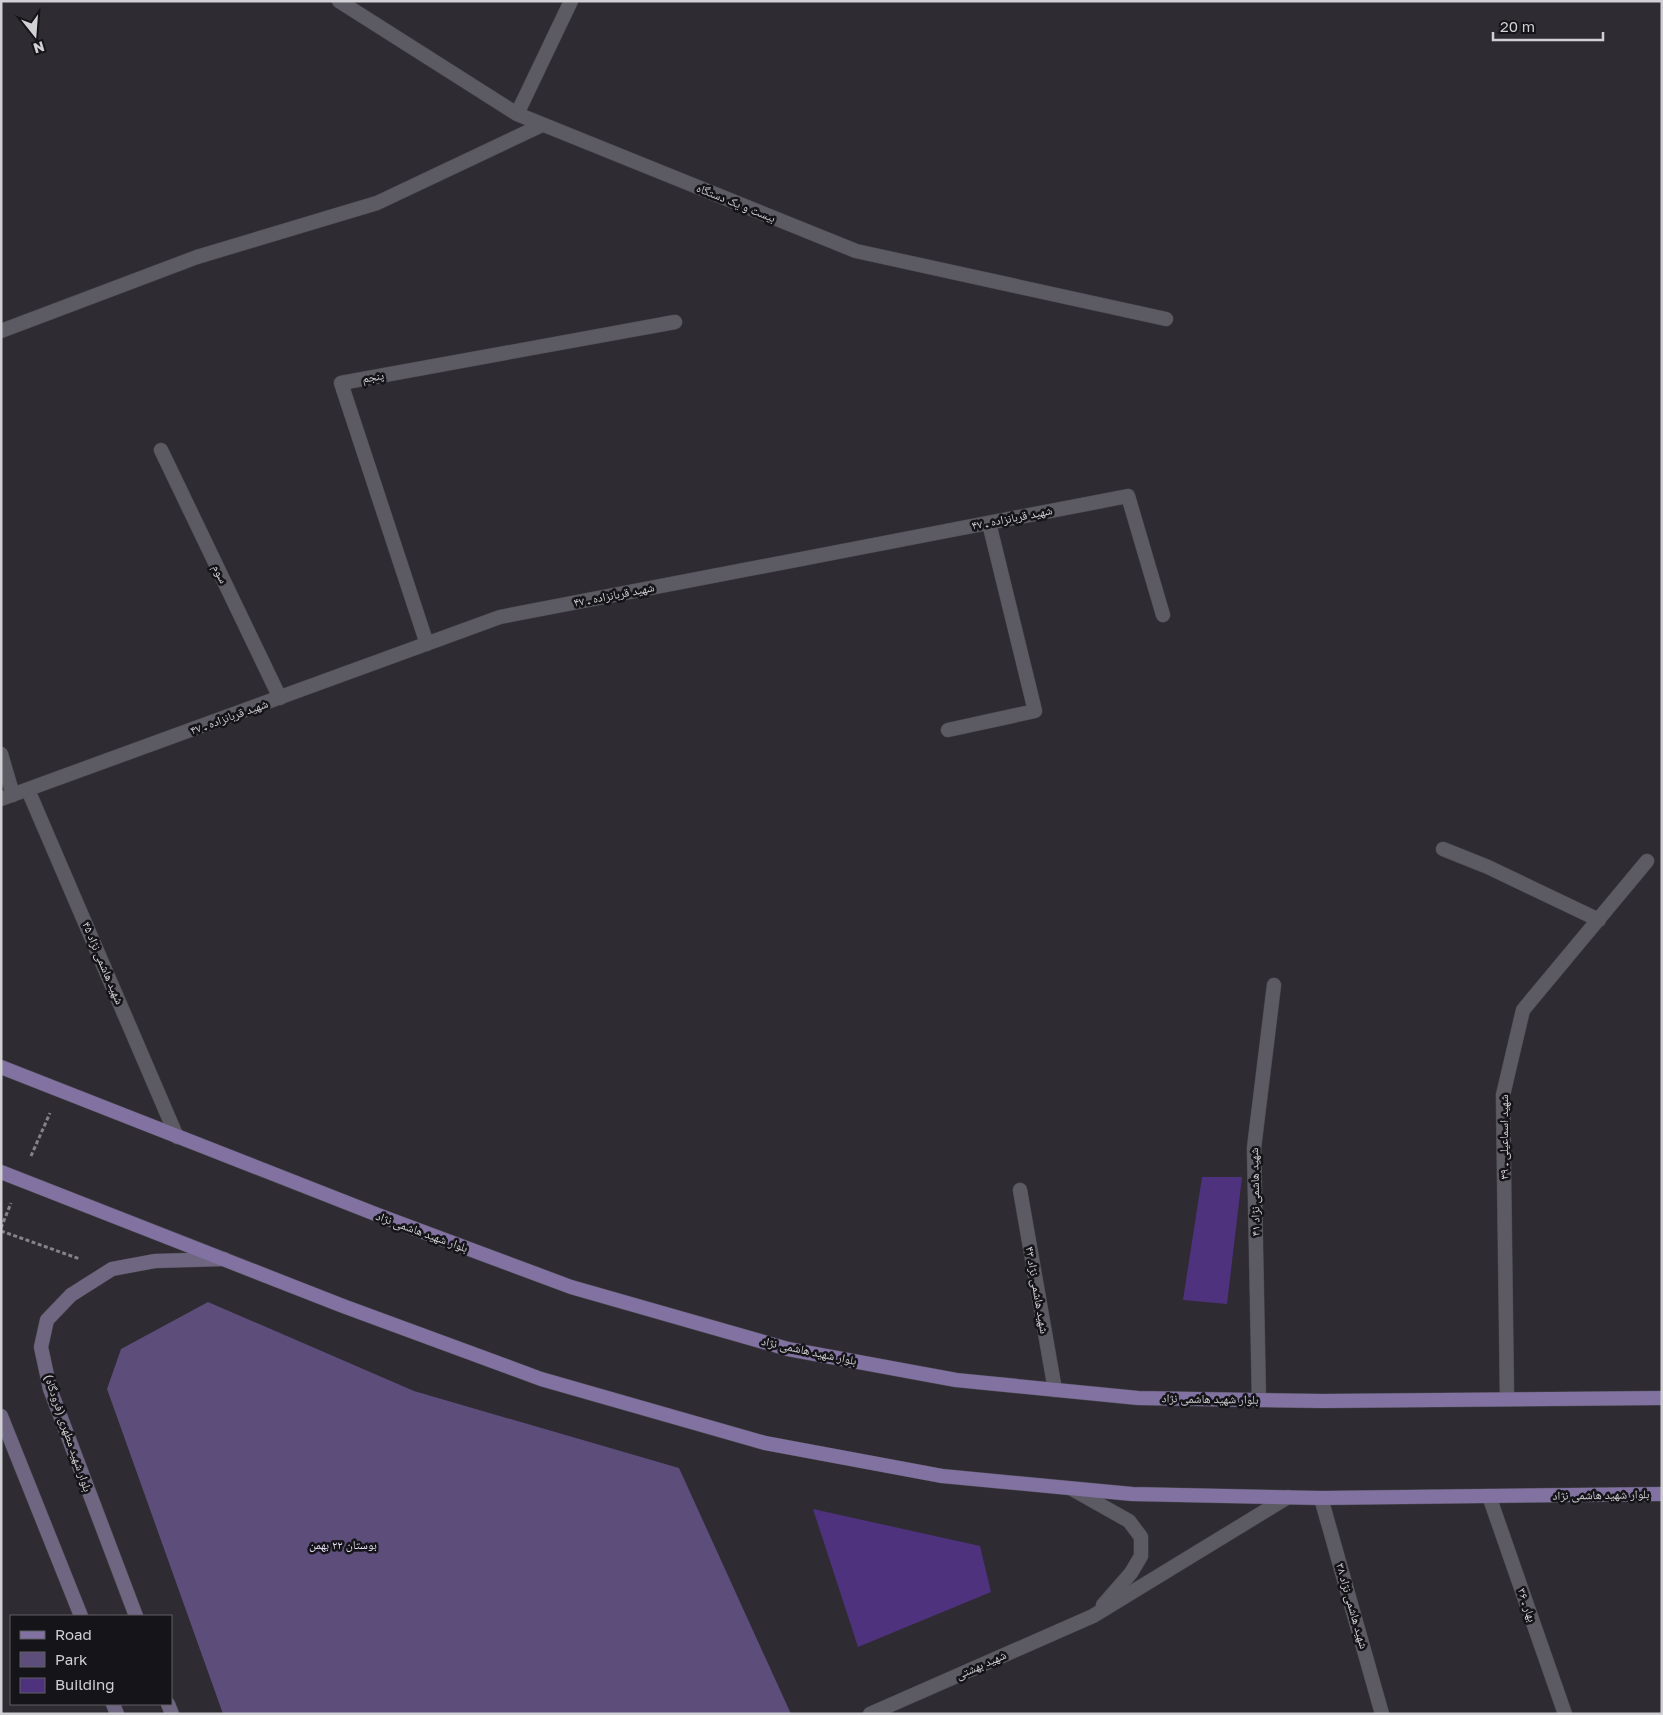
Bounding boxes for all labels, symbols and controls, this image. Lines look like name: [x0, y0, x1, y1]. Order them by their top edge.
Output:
north arrow: [10, 10, 60, 60]
scale bar: [1493, 10, 1603, 42]
text: 20 m: [1500, 17, 1535, 35]
text: N: [31, 38, 47, 58]
street label: بیست و یک دستگاه: [694, 180, 778, 226]
street label: پنجم: [361, 367, 386, 387]
street label: شهید قربانزاده ـ ۴۷: [970, 502, 1054, 533]
street label: سوم: [209, 562, 231, 586]
street label: شهید قربانزاده ـ ۴۷: [572, 579, 656, 610]
street label: شهید قربانزاده ـ ۴۷: [188, 695, 270, 738]
street label: شهید هاشمی نژاد ۴۵: [79, 919, 128, 1007]
street label: شهید اسماعیلی ـ ۳۹: [1496, 1094, 1511, 1180]
street label: شهید هاشمی نژاد ۴۱: [1246, 1148, 1263, 1236]
street label: بلوار شهید هاشمی نژاد: [374, 1208, 470, 1256]
street label: شهید هاشمی نژاد ۴۳: [1022, 1245, 1053, 1335]
street label: بلوار شهید هاشمی نژاد: [760, 1333, 858, 1368]
street label: بلوار شهید مطهری (فرودگاه): [41, 1372, 96, 1494]
street label: بلوار شهید هاشمی نژاد: [1161, 1390, 1259, 1407]
street label: بلوار شهید هاشمی نژاد: [1552, 1486, 1650, 1503]
park label: بوستان ۲۲ بهمن: [309, 1537, 377, 1552]
street label: شهید هاشمی نژاد ۳۸: [1333, 1561, 1372, 1651]
street label: بهار ـ ۳۶: [1514, 1586, 1540, 1624]
legend: [10, 1615, 172, 1705]
text: Road: [55, 1625, 92, 1643]
street label: شهید بهشتی: [953, 1647, 1009, 1683]
text: Park: [55, 1650, 88, 1668]
text: Building: [55, 1675, 115, 1693]

